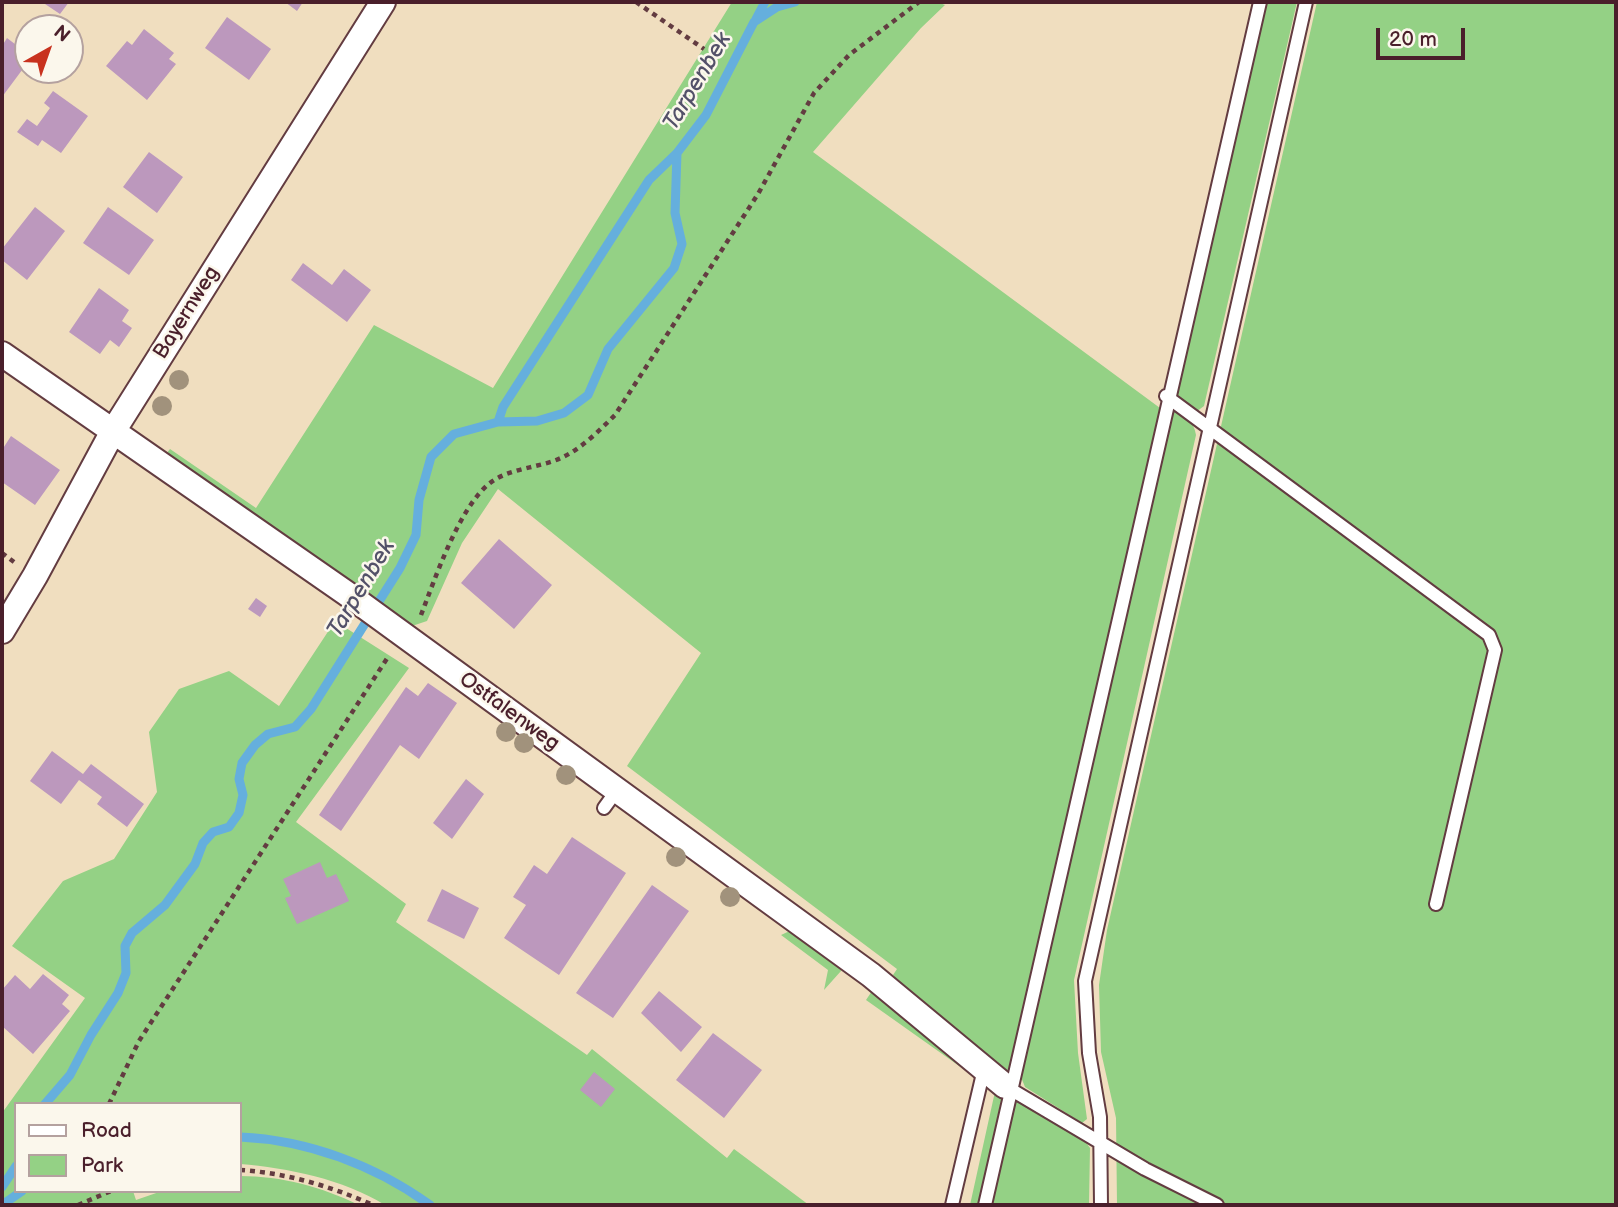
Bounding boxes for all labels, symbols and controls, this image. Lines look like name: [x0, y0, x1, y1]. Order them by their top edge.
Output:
north arrow: [14, 14, 84, 84]
scale bar: [1380, 14, 1469, 58]
text: N: [49, 21, 74, 47]
text: 20 m: [1389, 27, 1437, 52]
water label: Tarpenbek: [658, 28, 738, 136]
street label: Bayernweg: [149, 262, 225, 364]
water label: Tarpenbek: [322, 535, 402, 643]
street label: Ostfalenweg: [454, 667, 564, 757]
legend: [14, 1102, 242, 1193]
text: Road: [81, 1118, 132, 1143]
text: Park: [81, 1153, 123, 1178]

